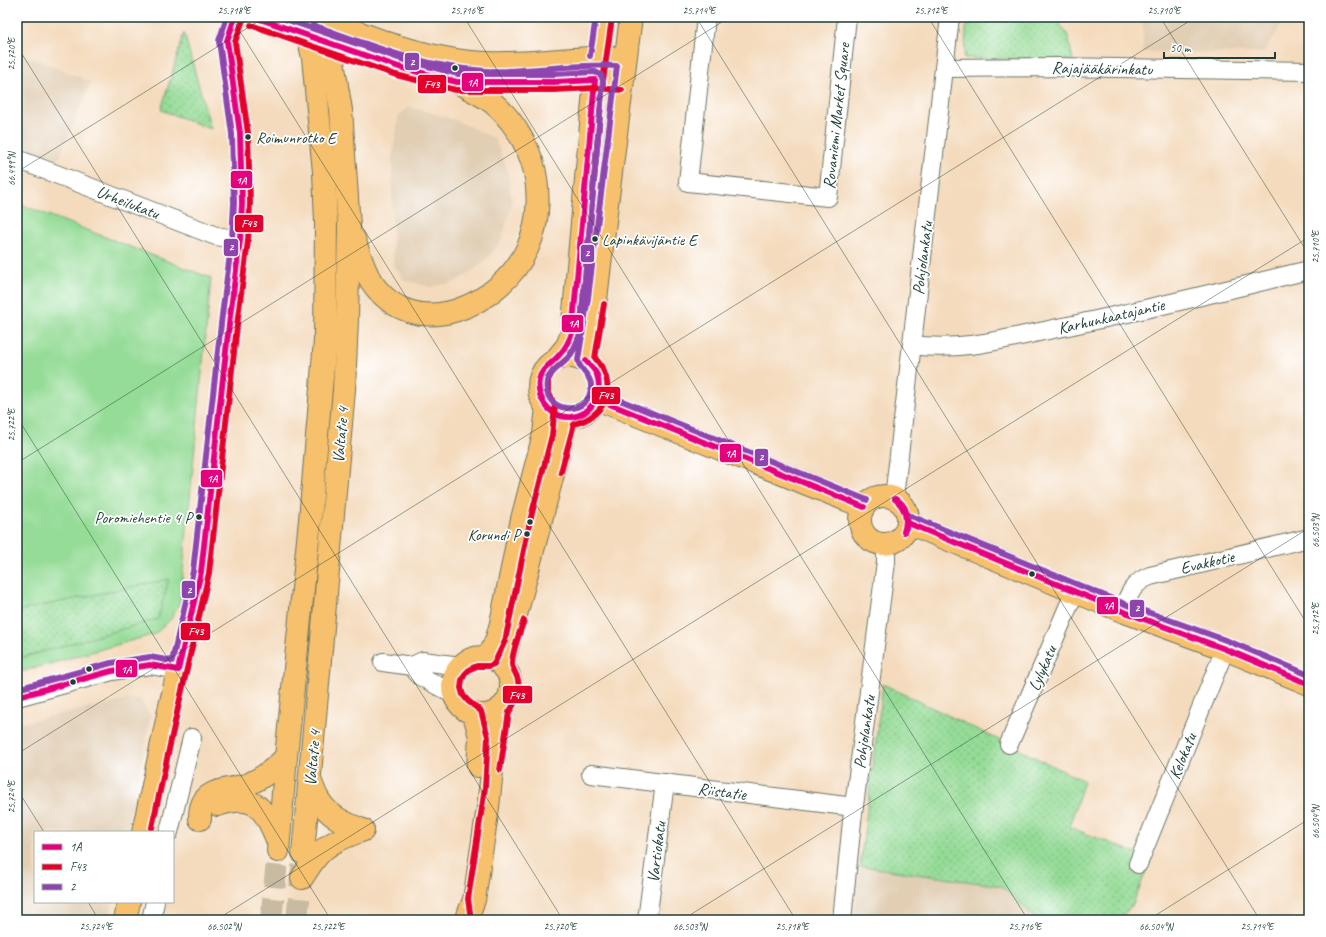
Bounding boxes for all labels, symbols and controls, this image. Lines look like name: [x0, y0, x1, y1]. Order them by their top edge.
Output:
text: 25.718°E: [218, 4, 252, 17]
text: 25.716°E: [451, 4, 485, 17]
text: 25.714°E: [683, 4, 717, 17]
text: 25.712°E: [915, 4, 949, 17]
text: 25.710°E: [1148, 4, 1182, 17]
scale bar: [1164, 34, 1275, 60]
text: 25.720°E: [5, 36, 18, 70]
text: 50 m: [1170, 40, 1192, 56]
street label: Rovaniemi Market Square: [818, 41, 855, 190]
line badge: 2: [404, 52, 420, 71]
text: 2: [410, 55, 416, 69]
street label: Rajajääkärinkatu: [1052, 57, 1154, 80]
unlabelled marker: [450, 63, 460, 73]
line badge: 1A: [461, 72, 484, 92]
line badge: F43: [417, 74, 447, 94]
text: 1A: [467, 75, 479, 89]
text: F43: [424, 77, 441, 91]
place label: Roimunrotko E: [256, 128, 338, 148]
marker: Roimunrotko E: [243, 132, 253, 142]
text: 66.499°N: [5, 150, 18, 186]
line badge: 1A: [230, 170, 253, 189]
text: 1A: [236, 173, 248, 187]
street label: Urheilukatu: [93, 181, 164, 225]
line badge: F43: [234, 214, 264, 233]
text: F43: [241, 216, 258, 230]
street label: Pohjolankatu: [908, 218, 938, 296]
text: 25.710°E: [1309, 229, 1322, 263]
place label: Lapinkävijäntie E: [602, 230, 699, 250]
marker: Lapinkävijäntie E: [590, 234, 600, 244]
line badge: 2: [223, 238, 239, 257]
text: 2: [229, 240, 235, 254]
line badge: 2: [580, 244, 595, 263]
text: 2: [585, 246, 591, 260]
street label: Karhunkaatajantie: [1056, 294, 1168, 339]
line badge: 1A: [561, 314, 584, 333]
text: 1A: [568, 316, 580, 330]
line badge: F43: [591, 386, 621, 405]
text: F43: [598, 388, 615, 402]
street label: Valtatie 4: [328, 404, 354, 464]
text: 25.722°E: [5, 407, 18, 441]
line badge: 1A: [719, 443, 742, 463]
text: 1A: [725, 446, 737, 460]
line badge: 2: [754, 448, 769, 467]
text: 2: [759, 450, 765, 464]
line badge: 1A: [200, 469, 223, 488]
text: 1A: [207, 471, 219, 485]
place label: Poromiehentie 4 P: [94, 508, 195, 528]
marker: Poromiehentie 4 P: [194, 512, 204, 522]
text: 66.503°N: [1309, 512, 1322, 548]
unlabelled marker: [525, 517, 535, 527]
place label: Korundi P: [468, 525, 523, 545]
marker: Korundi P: [522, 529, 532, 539]
street label: Evakkotie: [1178, 546, 1237, 579]
unlabelled marker: [1027, 569, 1037, 579]
line badge: 2: [181, 580, 196, 599]
text: 2: [187, 583, 193, 597]
line badge: 1A: [1096, 596, 1119, 615]
text: 1A: [1103, 598, 1115, 612]
line badge: 2: [1129, 599, 1145, 618]
text: 2: [1135, 601, 1141, 615]
text: 25.712°E: [1309, 601, 1322, 635]
line badge: F43: [180, 622, 211, 641]
text: F43: [188, 624, 205, 638]
street label: Lylykatu: [1024, 641, 1062, 694]
line badge: 1A: [115, 659, 138, 678]
text: 1A: [121, 662, 133, 676]
unlabelled marker: [84, 664, 94, 674]
unlabelled marker: [68, 677, 78, 687]
line badge: F43: [502, 685, 533, 704]
text: F43: [509, 688, 526, 702]
street label: Pohjolankatu: [849, 692, 880, 770]
street label: Valtatie 4: [300, 727, 326, 787]
street label: Kelokatu: [1164, 729, 1202, 782]
street label: Riistatie: [697, 778, 749, 805]
text: 25.724°E: [5, 779, 18, 813]
text: 66.504°N: [1309, 803, 1322, 839]
street label: Vartiokatu: [642, 819, 671, 884]
legend: [34, 831, 174, 903]
text: 1A: [70, 839, 82, 855]
text: F43: [70, 859, 88, 875]
text: 2: [70, 879, 77, 895]
text: 25.724°E: [80, 920, 114, 933]
text: 66.502°N: [207, 920, 243, 933]
text: 25.722°E: [312, 920, 346, 933]
text: 25.720°E: [544, 920, 578, 933]
text: 66.503°N: [673, 920, 709, 933]
text: 25.718°E: [776, 920, 810, 933]
text: 25.716°E: [1009, 920, 1043, 933]
text: 66.504°N: [1139, 920, 1175, 933]
text: 25.714°E: [1241, 920, 1275, 933]

